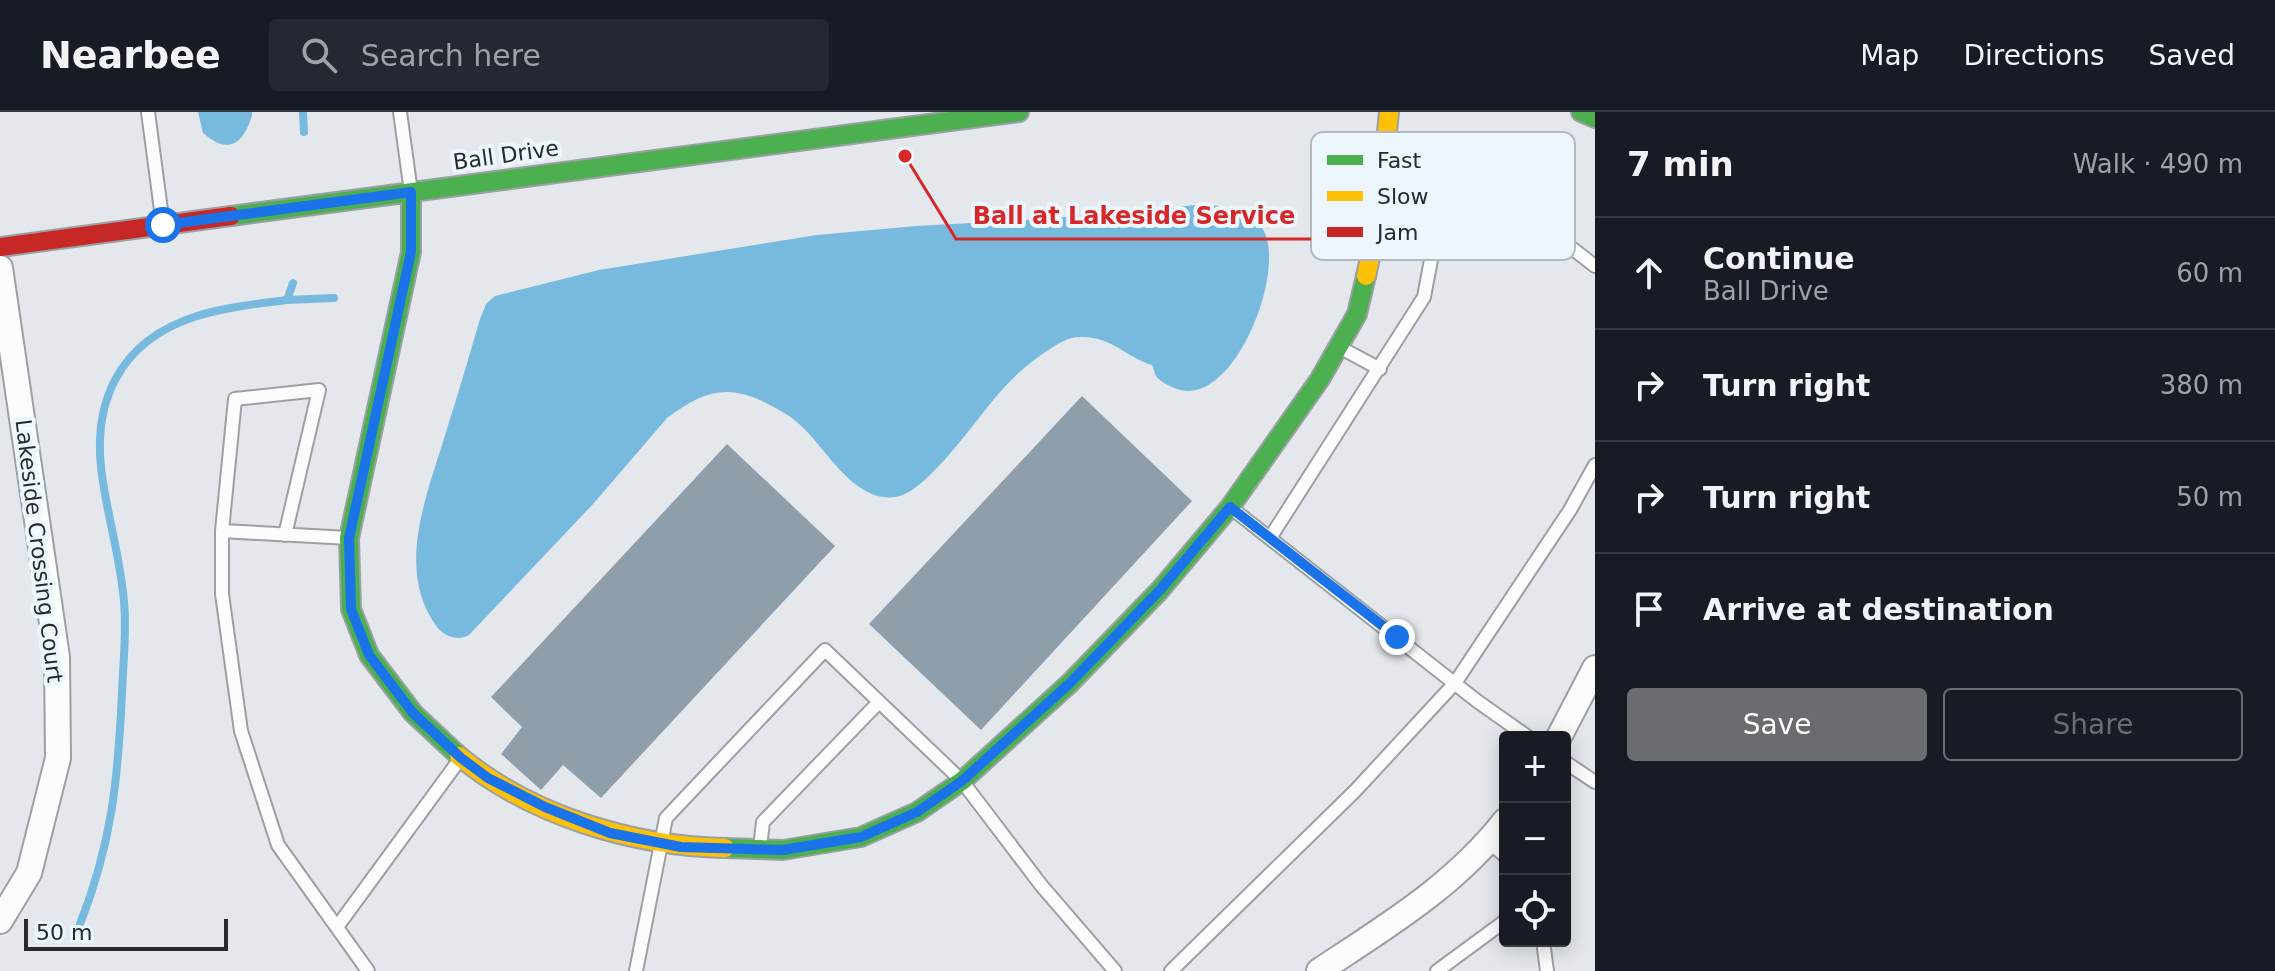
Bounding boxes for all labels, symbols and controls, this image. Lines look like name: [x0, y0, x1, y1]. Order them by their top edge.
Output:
search box: [269, 19, 829, 91]
text: Nearbee: [40, 33, 221, 77]
icon: search: [297, 33, 341, 77]
text: Search here: [361, 38, 541, 73]
text: Map: [1860, 39, 1919, 72]
text: Directions: [1963, 39, 2104, 72]
text: Saved: [2148, 39, 2235, 72]
legend: [1311, 132, 1575, 260]
street label: Ball Drive: [452, 135, 560, 175]
text: 7 min: [1627, 144, 1734, 184]
text: Fast: [1377, 148, 1422, 173]
text: Walk · 490 m: [2073, 149, 2243, 179]
text: Slow: [1377, 184, 1429, 209]
callout: Ball at Lakeside Service: [956, 191, 1311, 239]
text: Ball at Lakeside Service: [973, 202, 1295, 230]
route start: [145, 207, 181, 243]
text: Jam: [1375, 220, 1418, 245]
text: Continue: [1703, 241, 1855, 276]
icon: ahead: [1627, 251, 1671, 295]
text: 60 m: [2176, 258, 2243, 288]
text: Ball Drive: [1703, 276, 1829, 306]
icon: right: [1627, 363, 1671, 407]
text: Turn right: [1703, 368, 1870, 403]
text: 380 m: [2160, 370, 2243, 400]
street label: Lakeside Crossing Court: [10, 418, 68, 684]
icon: right: [1627, 475, 1671, 519]
text: Turn right: [1703, 480, 1870, 515]
text: 50 m: [2176, 482, 2243, 512]
icon: arrive: [1627, 587, 1671, 631]
text: Arrive at destination: [1703, 592, 2054, 627]
route end: [1379, 619, 1415, 655]
button: Save: [1627, 688, 1927, 761]
button: Share: [1943, 688, 2243, 761]
map controls: [1499, 731, 1571, 947]
button: +: [1499, 731, 1571, 803]
button: −: [1499, 803, 1571, 875]
button: locate: [1499, 875, 1571, 947]
scale bar: [24, 915, 228, 951]
text: 50 m: [36, 920, 92, 945]

